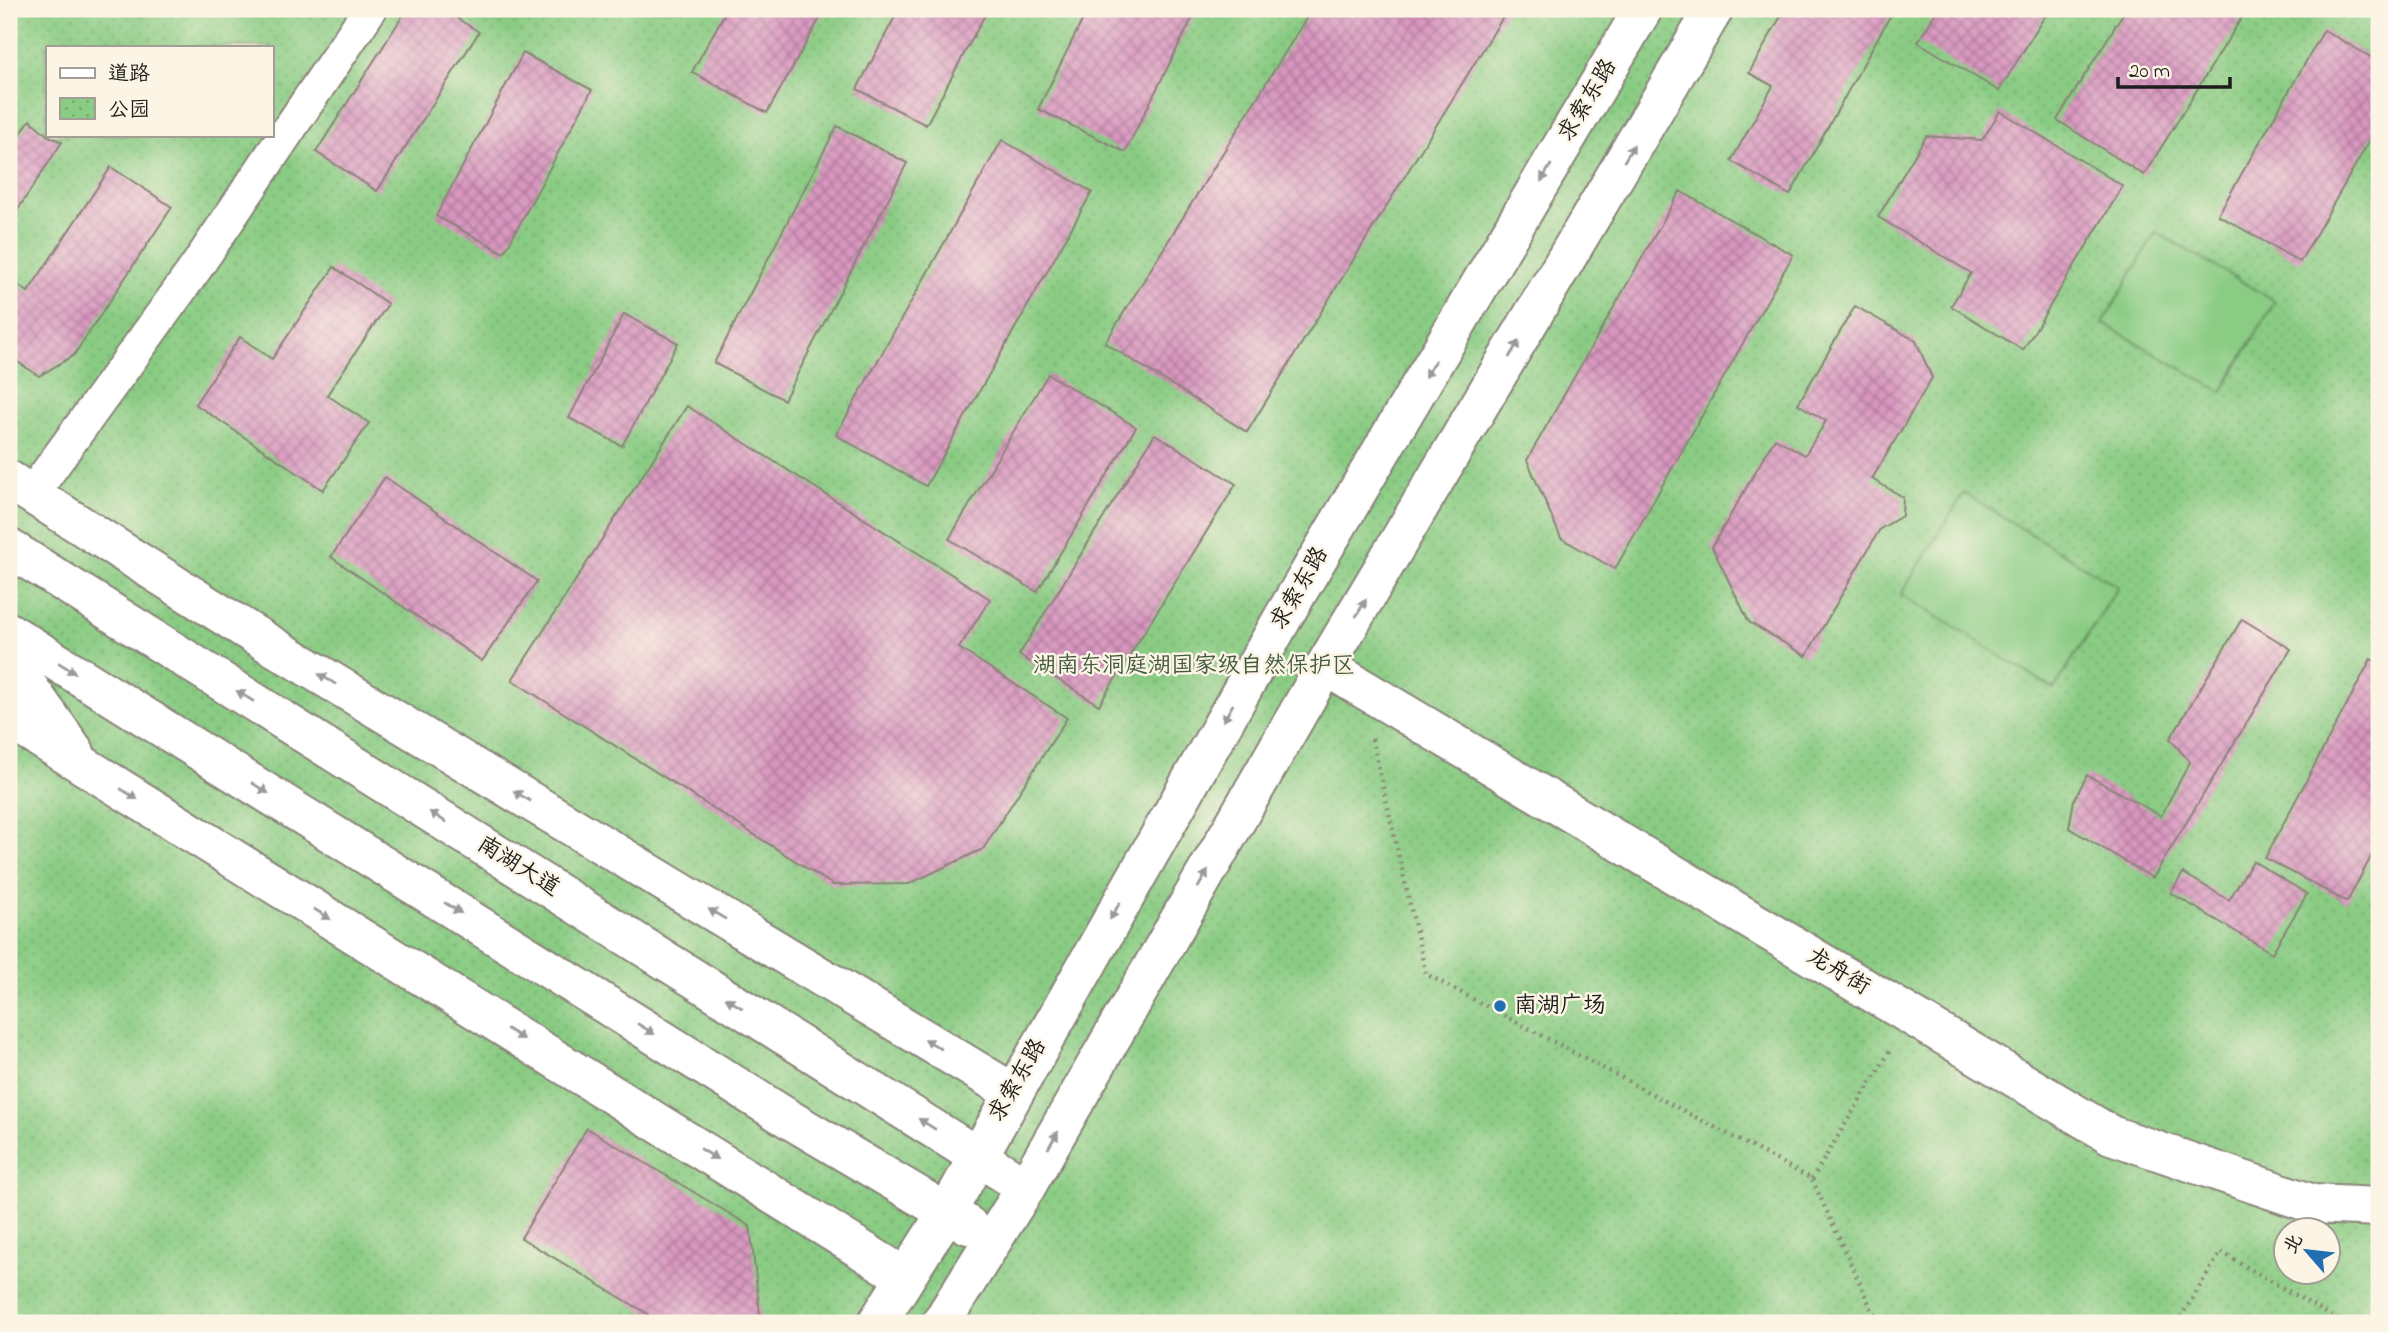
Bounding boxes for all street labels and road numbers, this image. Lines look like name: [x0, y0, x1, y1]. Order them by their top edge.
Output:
street label: 求索东路: [1550, 53, 1626, 149]
street label: 求索东路: [1263, 541, 1337, 637]
street label: 南湖大道: [470, 829, 566, 905]
street label: 龙舟街: [1800, 940, 1876, 1004]
street label: 求索东路: [981, 1033, 1055, 1129]

